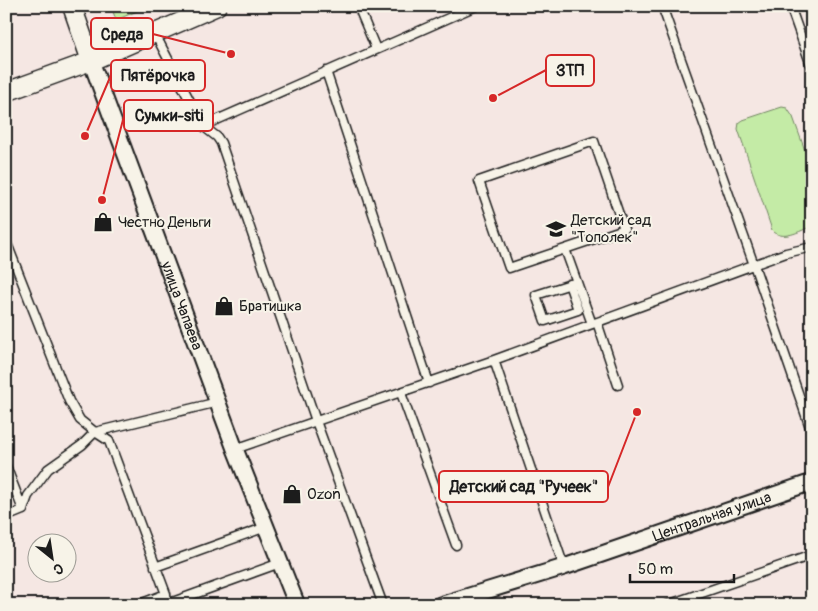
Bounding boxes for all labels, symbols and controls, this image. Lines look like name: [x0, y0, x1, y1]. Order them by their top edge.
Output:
callout: Среда: [91, 18, 153, 49]
text: Среда: [101, 25, 144, 45]
callout: ЗТП: [546, 55, 594, 86]
callout: Пятёрочка: [111, 60, 205, 91]
text: ЗТП: [556, 61, 584, 81]
text: Пятёрочка: [121, 66, 195, 86]
callout: Сумки-siti: [124, 100, 213, 131]
text: Сумки-siti: [135, 106, 204, 126]
shop icon: Честно Деньги: [92, 211, 114, 233]
place label: Детский сад "Тополек": [570, 211, 651, 247]
place label: Честно Деньги: [118, 213, 211, 232]
school or university icon: Детский сад "Тополек": [545, 218, 567, 240]
street label: улица Чапаева: [156, 258, 206, 353]
shop icon: Братишка: [213, 295, 235, 317]
place label: Братишка: [239, 297, 302, 316]
callout: Детский сад "Ручеек": [439, 471, 608, 502]
text: Детский сад "Ручеек": [449, 477, 598, 497]
shop icon: Ozon: [281, 483, 303, 505]
place label: Ozon: [307, 485, 341, 504]
street label: Центральная улица: [650, 488, 774, 546]
north arrow: [28, 534, 78, 584]
scale bar: [630, 551, 734, 583]
text: С: [50, 559, 66, 579]
text: 50 m: [638, 560, 673, 579]

